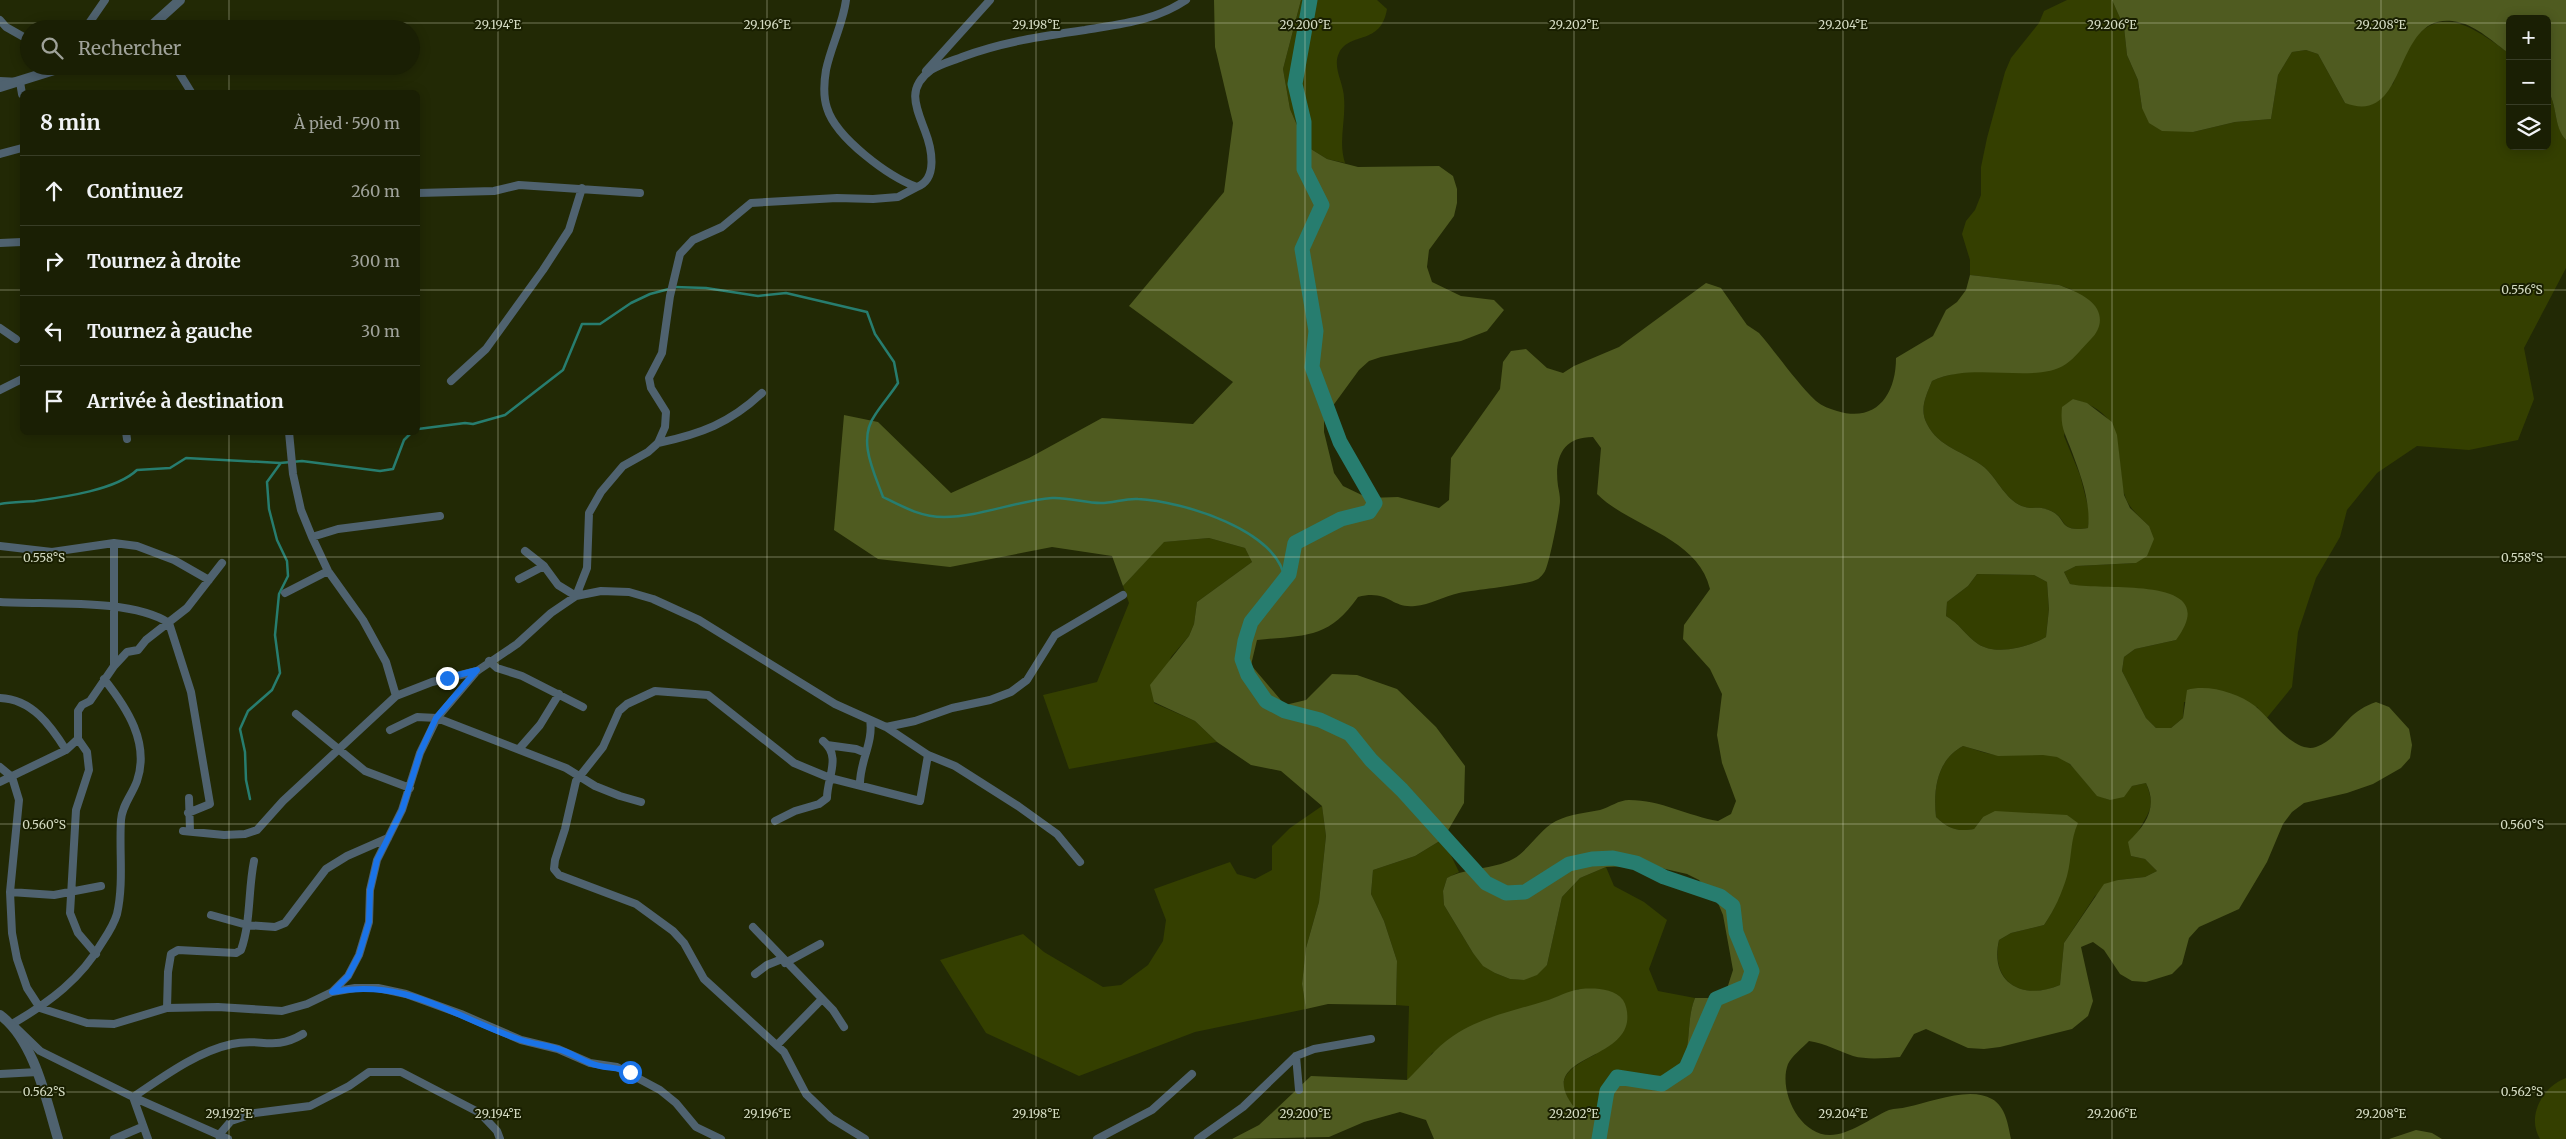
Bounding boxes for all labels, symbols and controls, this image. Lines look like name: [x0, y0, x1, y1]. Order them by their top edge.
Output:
map controls: [2506, 15, 2551, 150]
button: +: [2506, 15, 2551, 60]
text: 29.194°E: [475, 17, 522, 32]
text: 29.196°E: [743, 17, 791, 32]
text: 29.198°E: [1012, 17, 1060, 32]
text: 29.200°E: [1279, 17, 1331, 32]
text: 29.202°E: [1549, 17, 1599, 32]
text: 29.204°E: [1818, 17, 1868, 32]
text: 29.206°E: [2087, 17, 2137, 32]
text: 29.208°E: [2356, 17, 2407, 32]
search box: [20, 20, 420, 75]
icon: search: [38, 34, 66, 62]
text: Rechercher: [78, 36, 181, 60]
button: −: [2506, 60, 2551, 105]
button: layers: [2506, 105, 2551, 150]
text: 8 min: [40, 109, 101, 136]
text: À pied · 590 m: [294, 113, 400, 133]
icon: ahead: [40, 177, 68, 205]
text: Continuez: [87, 179, 183, 203]
text: 260 m: [351, 181, 400, 201]
icon: right: [40, 247, 68, 275]
text: Tournez à droite: [87, 249, 241, 273]
text: 300 m: [351, 251, 400, 271]
text: 0.556°S: [2501, 282, 2543, 297]
icon: left: [40, 317, 68, 345]
text: Tournez à gauche: [87, 319, 252, 343]
text: 30 m: [361, 321, 400, 341]
icon: arrive: [40, 387, 68, 415]
text: Arrivée à destination: [87, 389, 284, 413]
text: 0.558°S: [23, 550, 65, 565]
text: 0.558°S: [2501, 550, 2543, 565]
route end: [436, 667, 459, 690]
text: 0.560°S: [22, 817, 66, 832]
text: 0.560°S: [2500, 817, 2544, 832]
route start: [619, 1061, 642, 1084]
text: 0.562°S: [23, 1084, 65, 1099]
text: 0.562°S: [2501, 1084, 2543, 1099]
text: 29.192°E: [205, 1106, 253, 1121]
text: 29.194°E: [475, 1106, 522, 1121]
text: 29.196°E: [743, 1106, 791, 1121]
text: 29.198°E: [1012, 1106, 1060, 1121]
text: 29.200°E: [1279, 1106, 1331, 1121]
text: 29.202°E: [1549, 1106, 1599, 1121]
text: 29.204°E: [1818, 1106, 1868, 1121]
text: 29.206°E: [2087, 1106, 2137, 1121]
text: 29.208°E: [2356, 1106, 2407, 1121]

